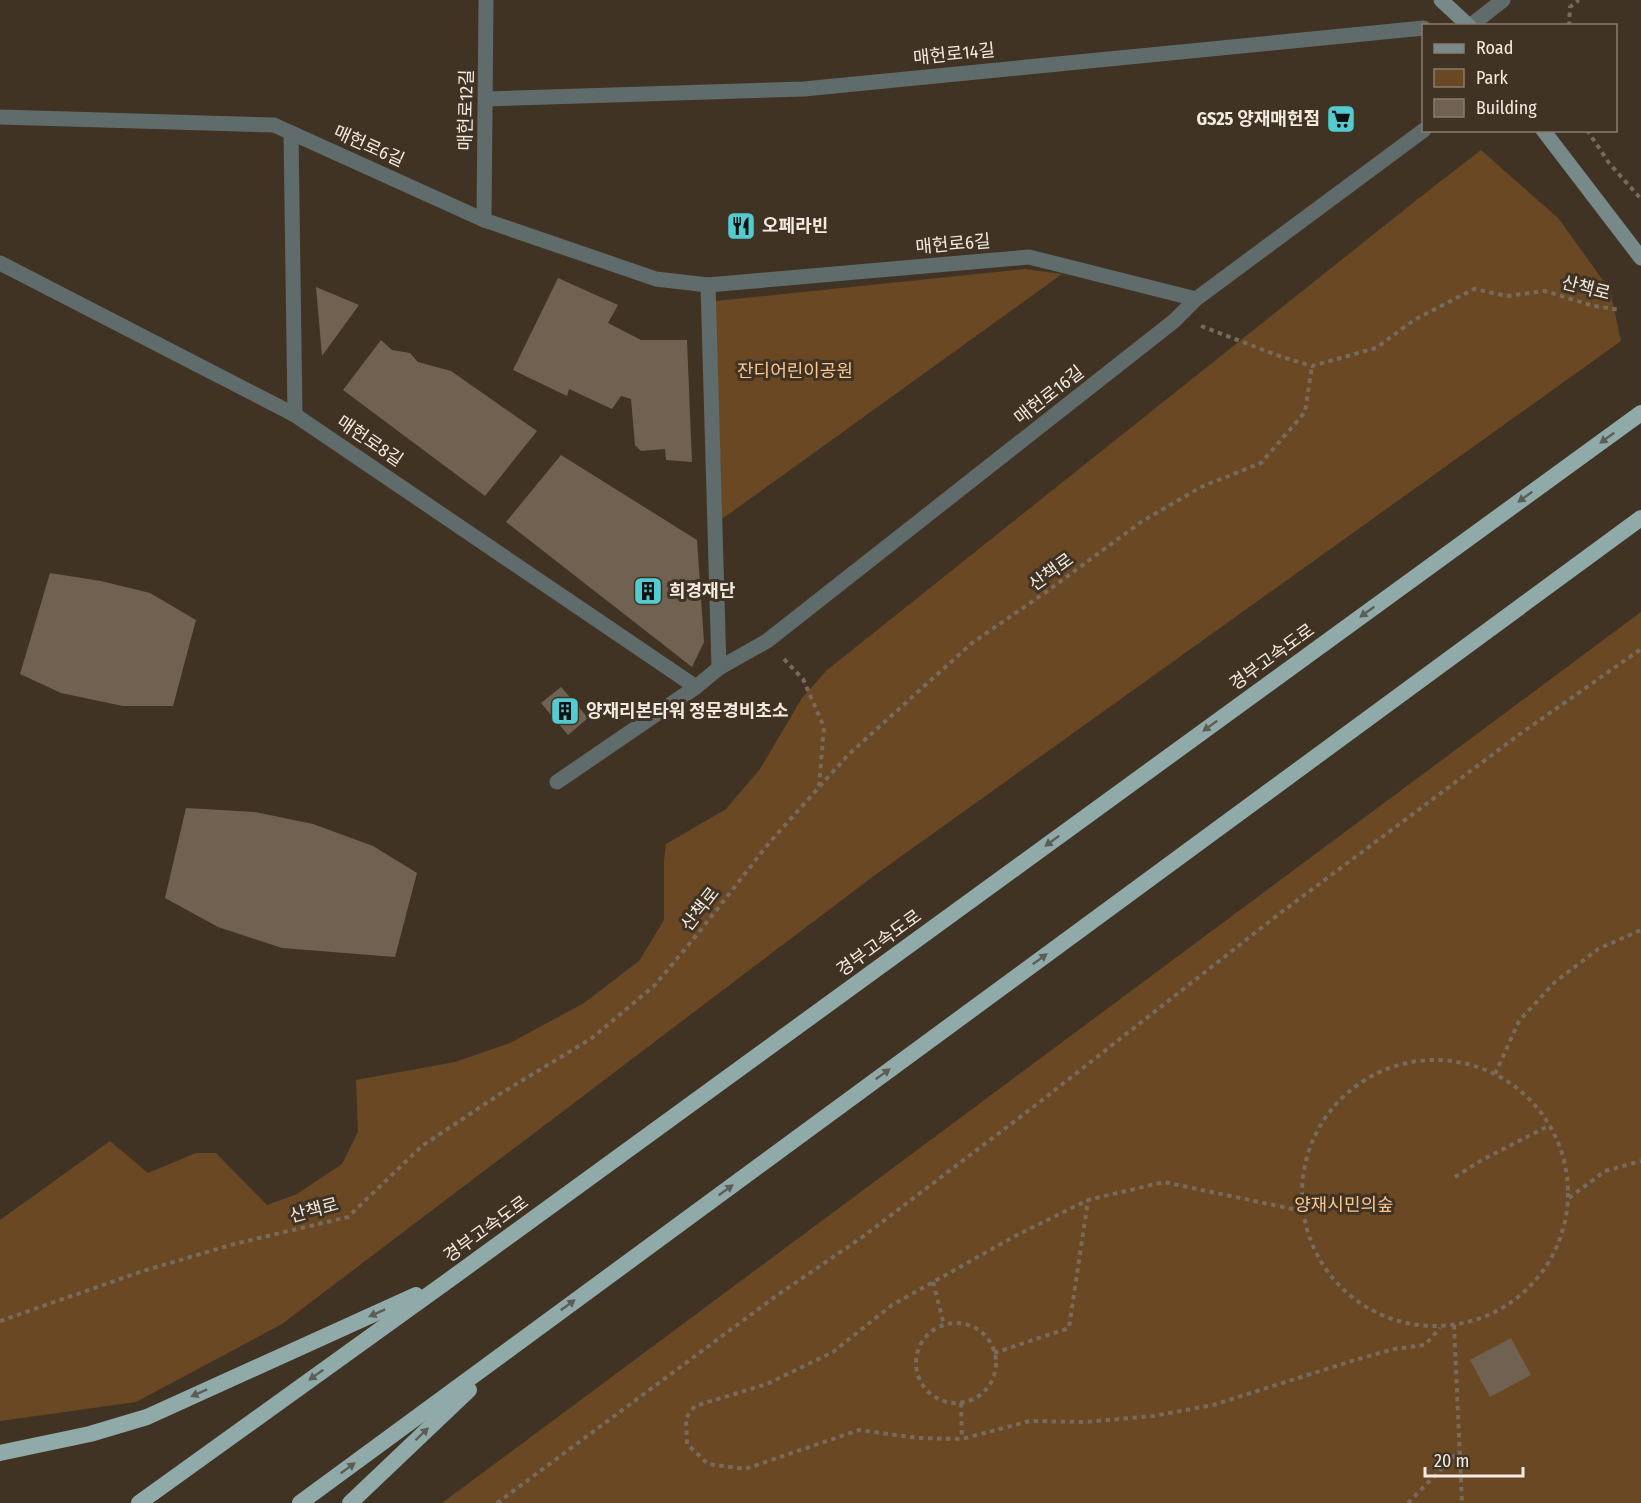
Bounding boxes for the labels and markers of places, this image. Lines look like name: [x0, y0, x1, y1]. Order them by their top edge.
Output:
supermarket icon: GS25 양재매헌점: [1325, 103, 1357, 135]
place label: GS25 양재매헌점: [1197, 108, 1320, 130]
restaurant icon: 오페라빈: [725, 210, 757, 242]
place label: 오페라빈: [762, 215, 828, 237]
building icon: 희경재단: [632, 575, 664, 607]
place label: 희경재단: [669, 580, 736, 602]
building icon: 양재리본타워 정문경비초소: [549, 695, 581, 727]
place label: 양재리본타워 정문경비초소: [586, 700, 788, 722]

